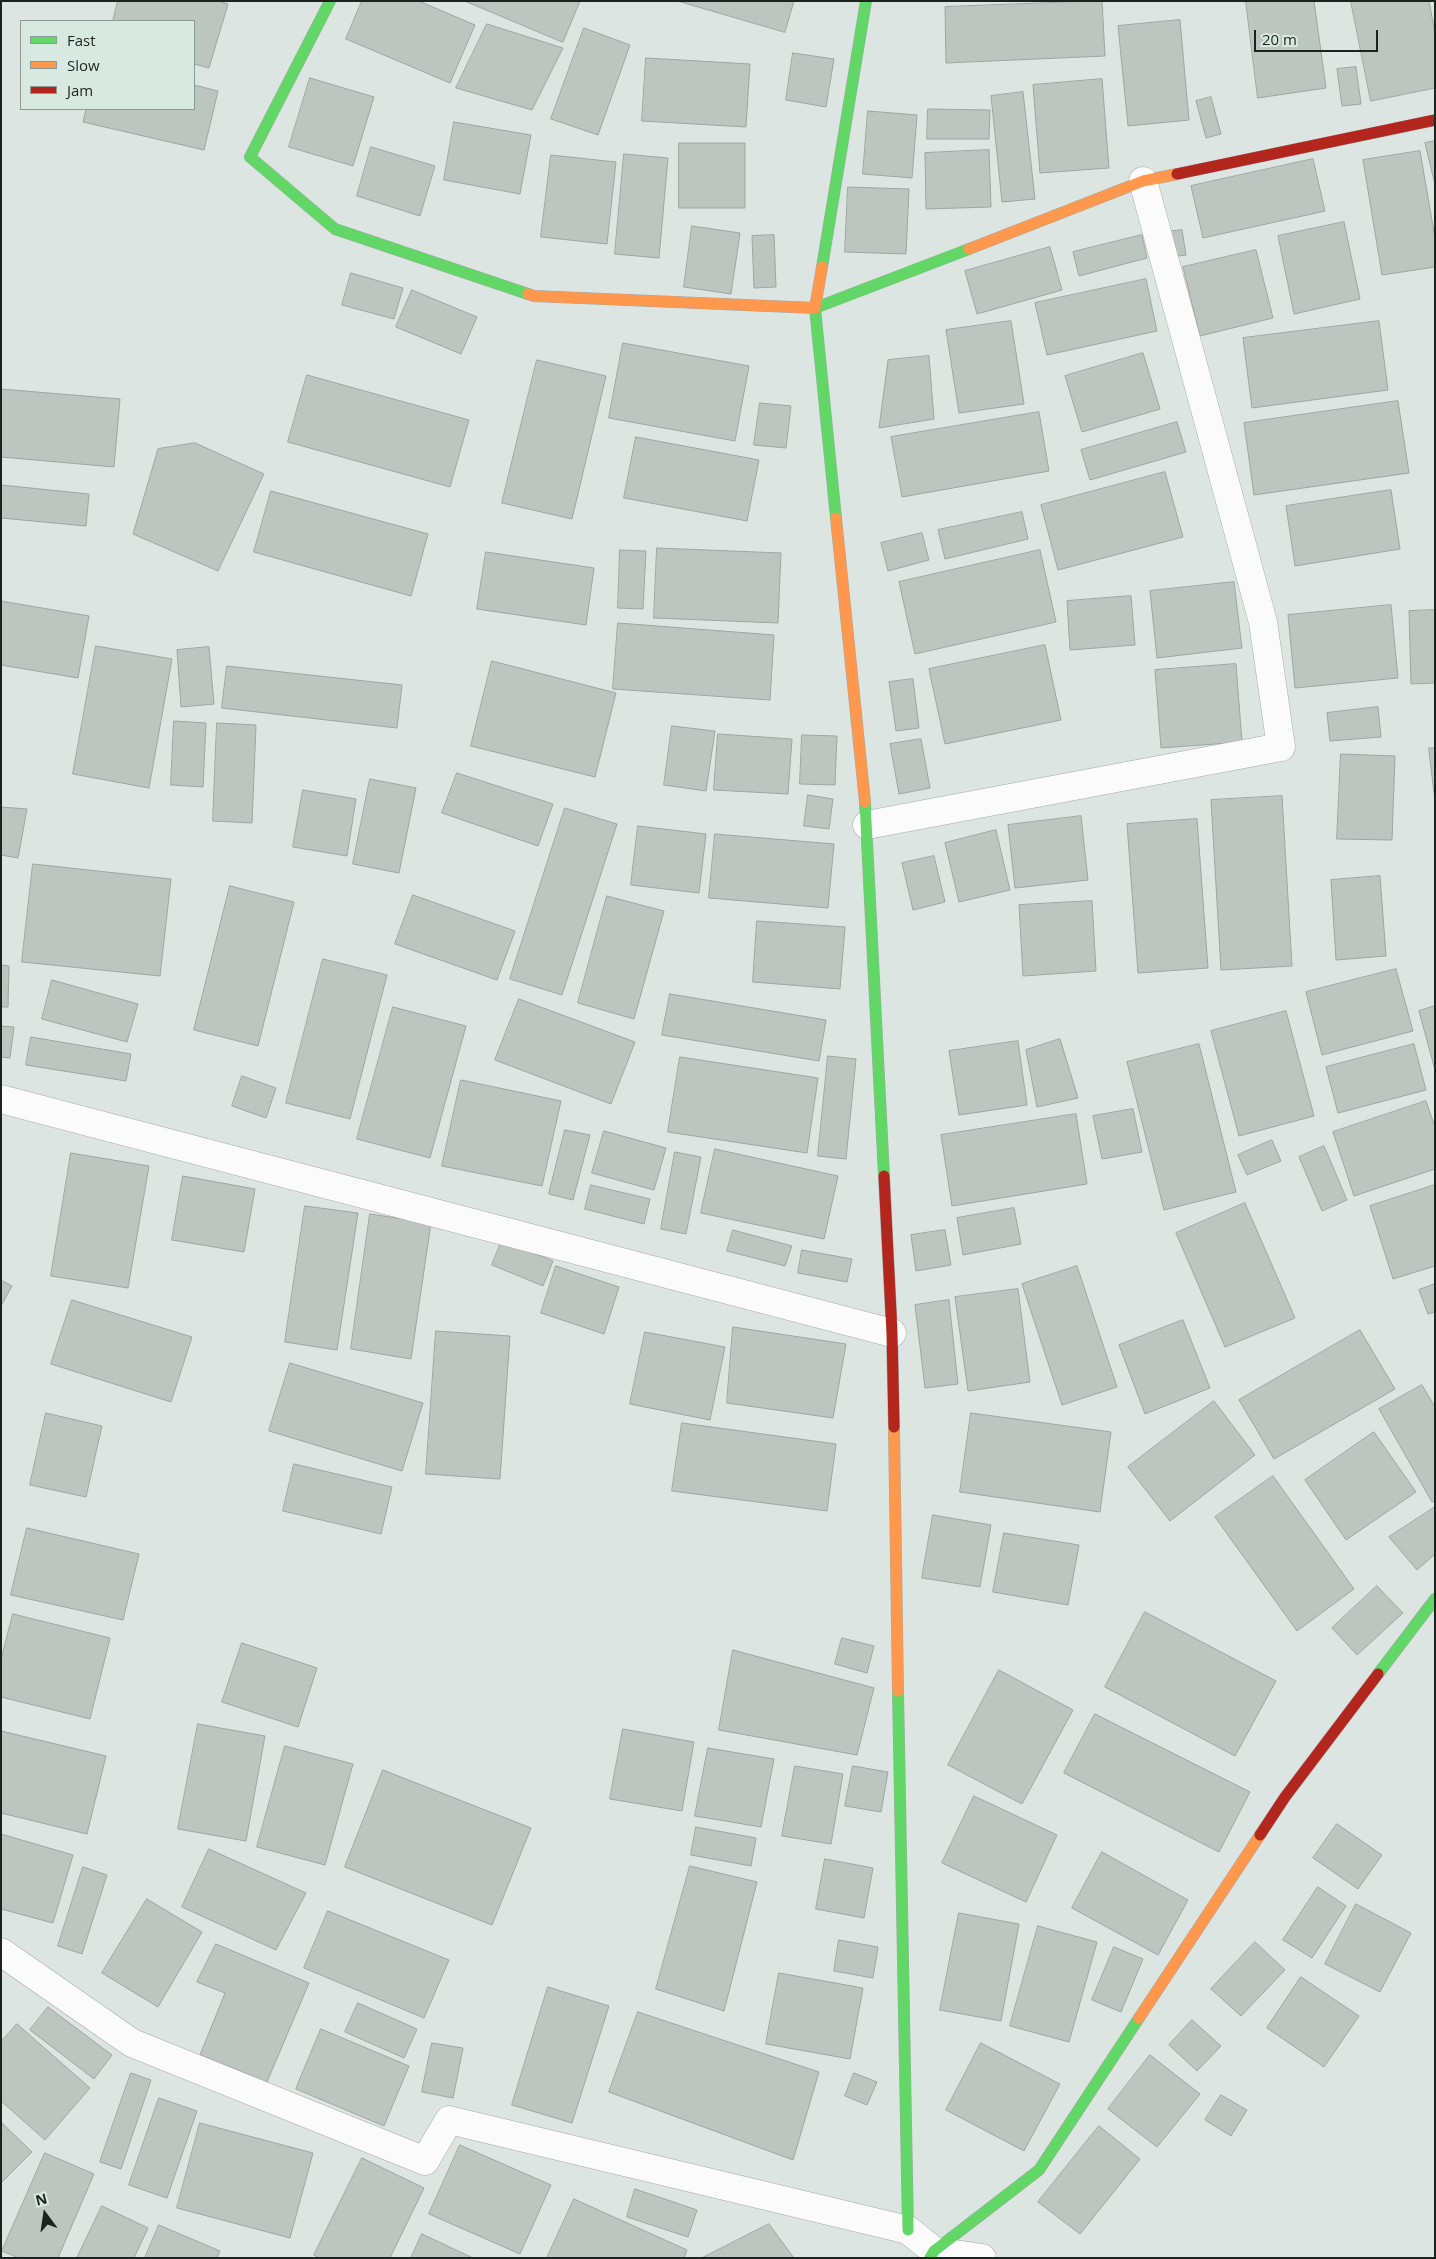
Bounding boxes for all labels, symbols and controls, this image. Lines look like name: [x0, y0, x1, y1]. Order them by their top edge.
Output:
legend: [20, 20, 195, 110]
scale bar: [1256, 20, 1380, 52]
text: 20 m: [1262, 29, 1297, 49]
text: Fast: [67, 30, 96, 50]
text: Slow: [67, 55, 100, 75]
text: Jam: [67, 80, 93, 100]
text: N: [33, 2188, 49, 2210]
north arrow: [20, 2189, 70, 2239]

